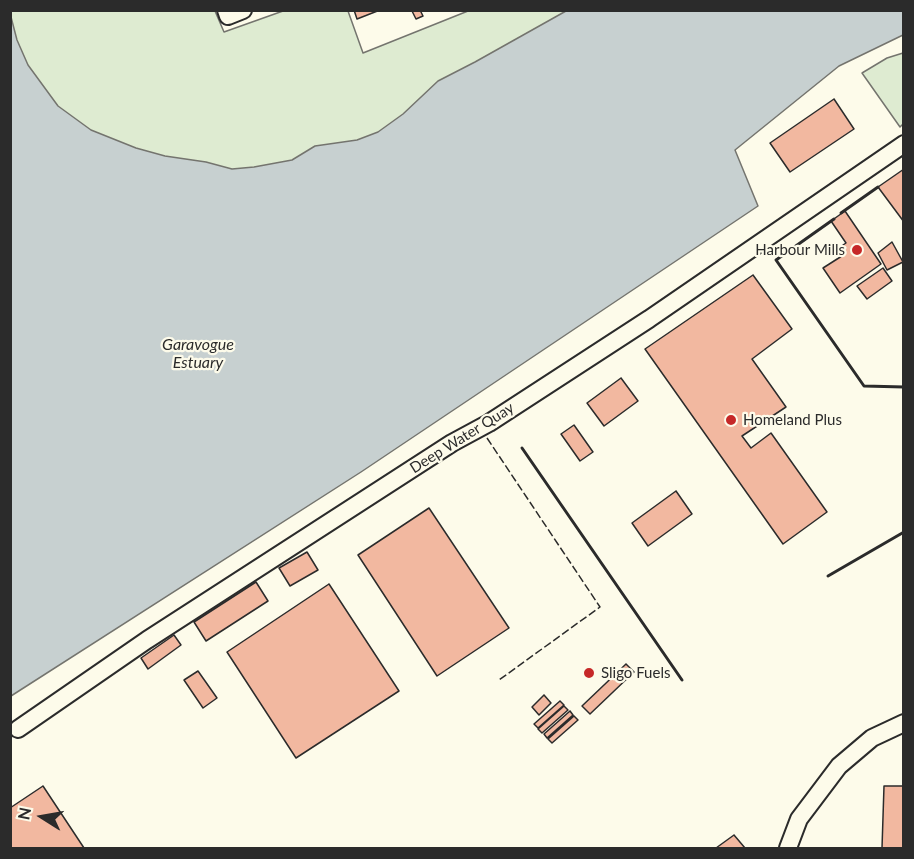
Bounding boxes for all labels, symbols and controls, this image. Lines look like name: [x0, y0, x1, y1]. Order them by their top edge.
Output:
place label: Harbour Mills: [755, 241, 845, 259]
marker: Harbour Mills: [850, 243, 864, 257]
water label: Garavogue Estuary: [162, 335, 234, 373]
street label: Deep Water Quay: [407, 399, 517, 477]
place label: Homeland Plus: [743, 411, 842, 429]
marker: Homeland Plus: [724, 413, 738, 427]
place label: Sligo Fuels: [601, 664, 670, 682]
marker: Sligo Fuels: [582, 666, 596, 680]
north arrow: [12, 787, 72, 847]
text: N: [13, 806, 34, 821]

